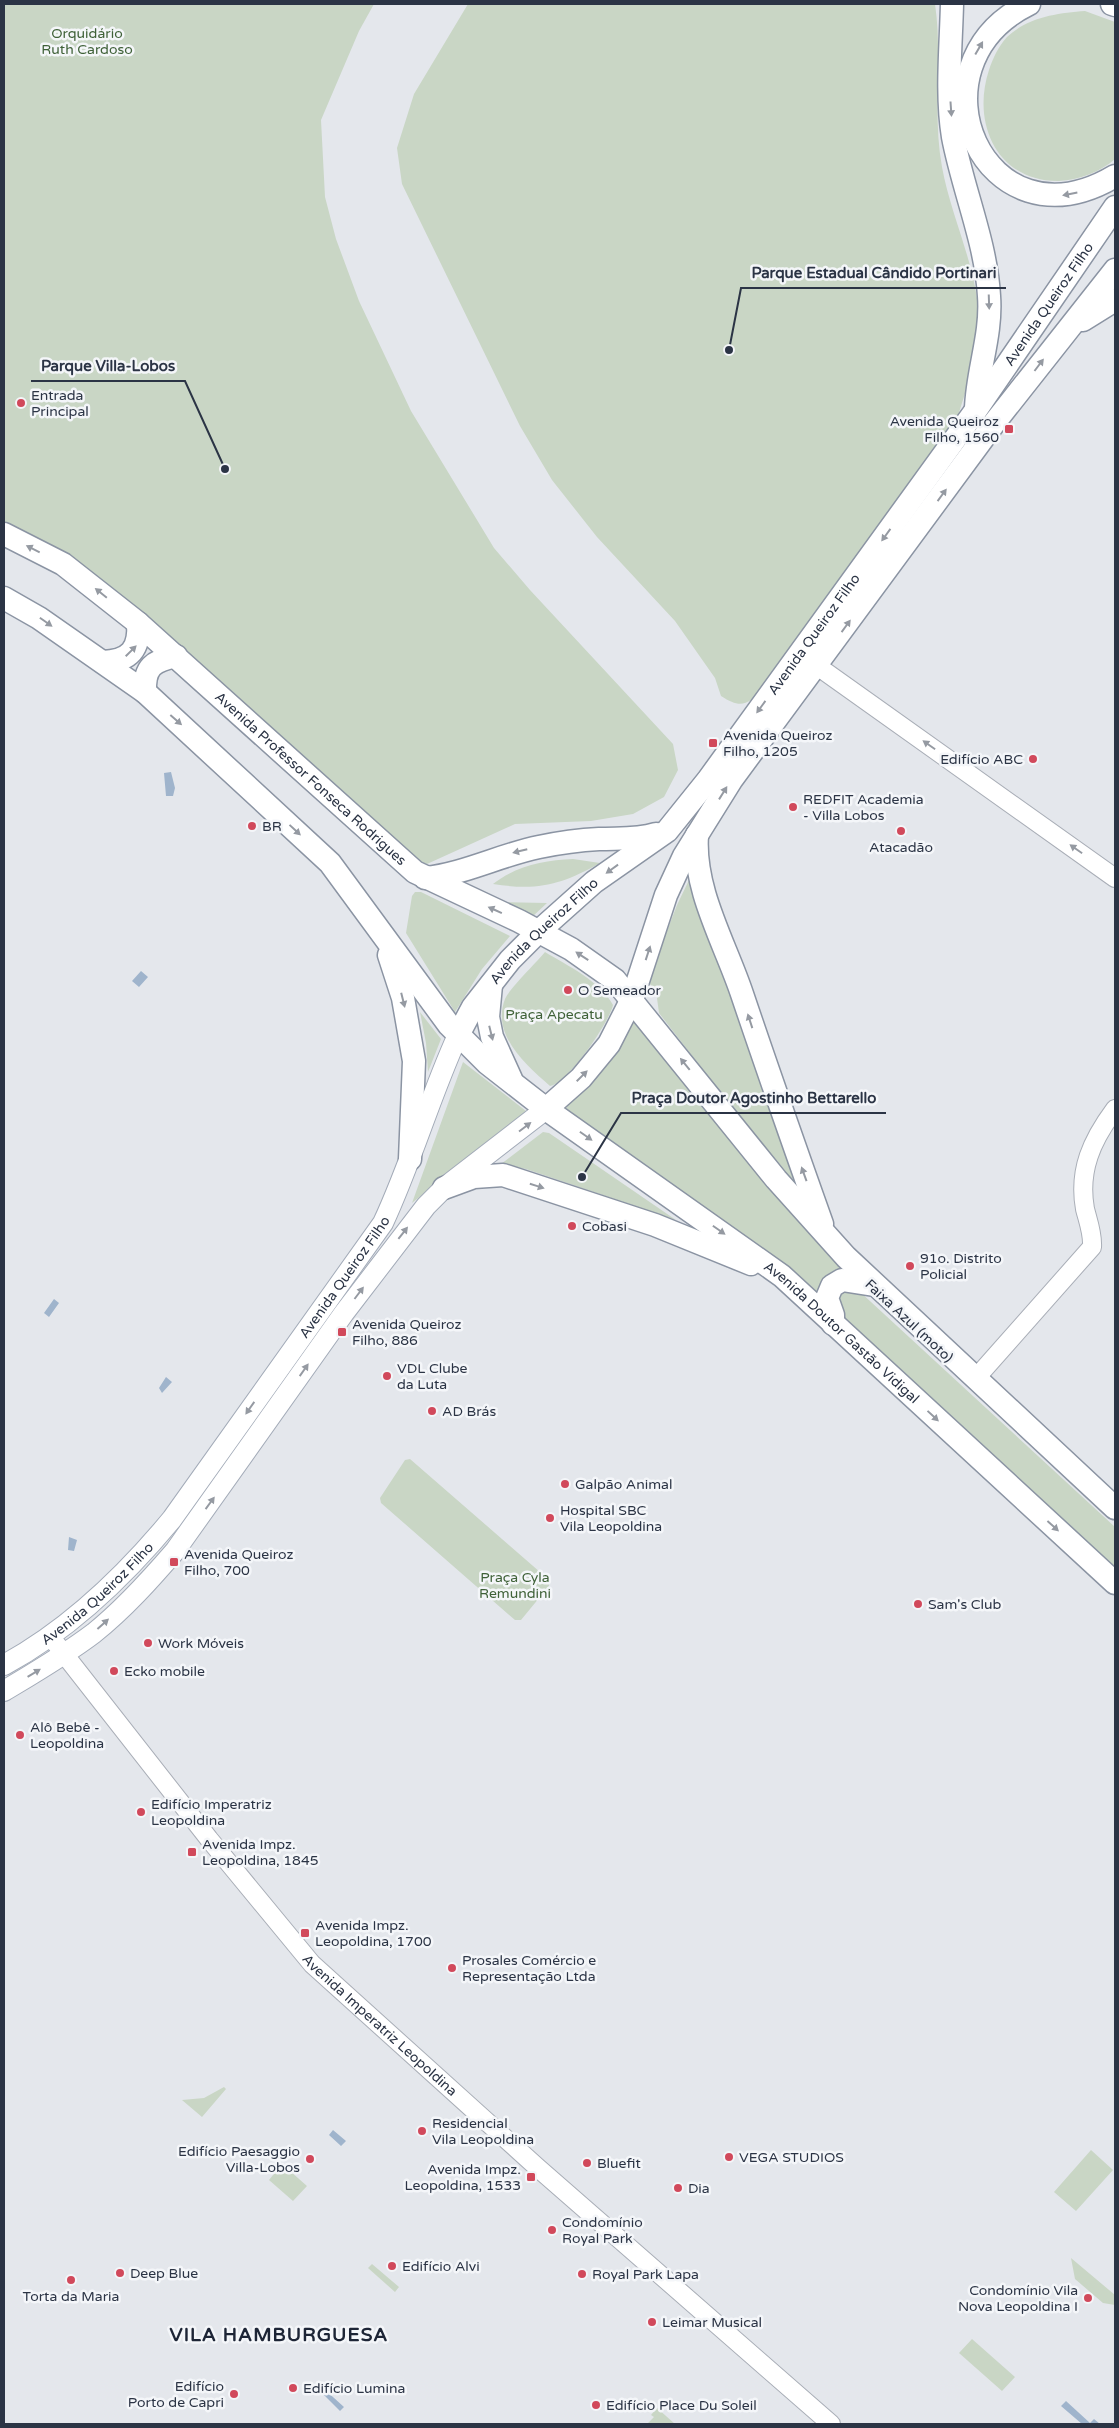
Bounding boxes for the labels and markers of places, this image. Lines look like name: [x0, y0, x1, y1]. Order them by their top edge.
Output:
callout: Parque Estadual Cândido Portinari: [741, 258, 1006, 288]
callout: Parque Villa-Lobos: [31, 351, 185, 381]
place label: Entrada Principal: [31, 387, 89, 420]
marker: Entrada Principal: [15, 397, 27, 409]
place label: Avenida Queiroz Filho, 1560: [890, 413, 999, 446]
marker: Avenida Queiroz Filho, 1560: [1003, 423, 1015, 435]
place label: Avenida Queiroz Filho, 1205: [723, 727, 832, 760]
marker: Avenida Queiroz Filho, 1205: [707, 737, 719, 749]
place label: Edifício ABC: [940, 751, 1023, 768]
marker: Edifício ABC: [1027, 753, 1039, 765]
place label: REDFIT Academia - Villa Lobos: [803, 791, 924, 824]
marker: REDFIT Academia - Villa Lobos: [787, 801, 799, 813]
place label: BR: [262, 818, 282, 835]
marker: BR: [246, 820, 258, 832]
marker: Atacadão: [895, 825, 907, 837]
place label: Atacadão: [869, 839, 933, 856]
place label: O Semeador: [578, 982, 662, 999]
marker: O Semeador: [562, 984, 574, 996]
callout: Praça Doutor Agostinho Bettarello: [621, 1083, 886, 1113]
place label: Cobasi: [582, 1218, 627, 1235]
marker: Cobasi: [566, 1220, 578, 1232]
place label: 91o. Distrito Policial: [920, 1250, 1002, 1283]
marker: 91o. Distrito Policial: [904, 1260, 916, 1272]
place label: Avenida Queiroz Filho, 886: [352, 1316, 461, 1349]
marker: Avenida Queiroz Filho, 886: [336, 1326, 348, 1338]
place label: VDL Clube da Luta: [397, 1360, 468, 1393]
marker: VDL Clube da Luta: [381, 1370, 393, 1382]
place label: AD Brás: [442, 1403, 496, 1420]
marker: AD Brás: [426, 1405, 438, 1417]
place label: Galpão Animal: [575, 1476, 672, 1493]
marker: Galpão Animal: [559, 1478, 571, 1490]
place label: Hospital SBC Vila Leopoldina: [560, 1502, 662, 1535]
marker: Hospital SBC Vila Leopoldina: [544, 1512, 556, 1524]
place label: Avenida Queiroz Filho, 700: [184, 1546, 293, 1579]
marker: Avenida Queiroz Filho, 700: [168, 1556, 180, 1568]
place label: Sam's Club: [928, 1596, 1002, 1613]
marker: Sam's Club: [912, 1598, 924, 1610]
place label: Work Móveis: [158, 1635, 244, 1652]
marker: Work Móveis: [142, 1637, 154, 1649]
place label: Ecko mobile: [124, 1663, 205, 1680]
marker: Ecko mobile: [108, 1665, 120, 1677]
place label: Alô Bebê - Leopoldina: [30, 1719, 104, 1752]
marker: Alô Bebê - Leopoldina: [14, 1729, 26, 1741]
place label: Edifício Imperatriz Leopoldina: [151, 1796, 272, 1829]
marker: Edifício Imperatriz Leopoldina: [135, 1806, 147, 1818]
place label: Avenida Impz. Leopoldina, 1845: [202, 1836, 319, 1869]
marker: Avenida Impz. Leopoldina, 1845: [186, 1846, 198, 1858]
place label: Avenida Impz. Leopoldina, 1700: [315, 1917, 432, 1950]
marker: Avenida Impz. Leopoldina, 1700: [299, 1927, 311, 1939]
place label: Prosales Comércio e Representação Ltda: [462, 1952, 596, 1985]
marker: Prosales Comércio e Representação Ltda: [446, 1962, 458, 1974]
place label: Residencial Vila Leopoldina: [432, 2115, 534, 2148]
marker: Residencial Vila Leopoldina: [416, 2125, 428, 2137]
place label: Edifício Paesaggio Villa-Lobos: [178, 2143, 300, 2176]
place label: VEGA STUDIOS: [739, 2149, 844, 2166]
marker: VEGA STUDIOS: [723, 2151, 735, 2163]
marker: Edifício Paesaggio Villa-Lobos: [304, 2153, 316, 2165]
place label: Bluefit: [597, 2155, 641, 2172]
marker: Bluefit: [581, 2157, 593, 2169]
place label: Avenida Impz. Leopoldina, 1533: [405, 2161, 521, 2194]
marker: Avenida Impz. Leopoldina, 1533: [525, 2171, 537, 2183]
place label: Dia: [688, 2180, 710, 2197]
marker: Dia: [672, 2182, 684, 2194]
place label: Condomínio Royal Park: [562, 2214, 643, 2247]
marker: Condomínio Royal Park: [546, 2224, 558, 2236]
place label: Edifício Alvi: [402, 2258, 480, 2275]
marker: Edifício Alvi: [386, 2260, 398, 2272]
place label: Deep Blue: [130, 2265, 198, 2282]
place label: Royal Park Lapa: [592, 2266, 699, 2283]
marker: Deep Blue: [114, 2267, 126, 2279]
marker: Royal Park Lapa: [576, 2268, 588, 2280]
marker: Torta da Maria: [65, 2274, 77, 2286]
place label: Condomínio Vila Nova Leopoldina I: [958, 2282, 1078, 2315]
place label: Torta da Maria: [23, 2288, 119, 2305]
marker: Condomínio Vila Nova Leopoldina I: [1082, 2292, 1094, 2304]
place label: Leimar Musical: [662, 2314, 762, 2331]
marker: Leimar Musical: [646, 2316, 658, 2328]
place label: Edifício Porto de Capri: [128, 2378, 224, 2411]
place label: Edifício Lumina: [303, 2380, 405, 2397]
marker: Edifício Lumina: [287, 2382, 299, 2394]
marker: Edifício Porto de Capri: [228, 2388, 240, 2400]
place label: Edifício Place Du Soleil: [606, 2397, 757, 2414]
marker: Edifício Place Du Soleil: [590, 2399, 602, 2411]

